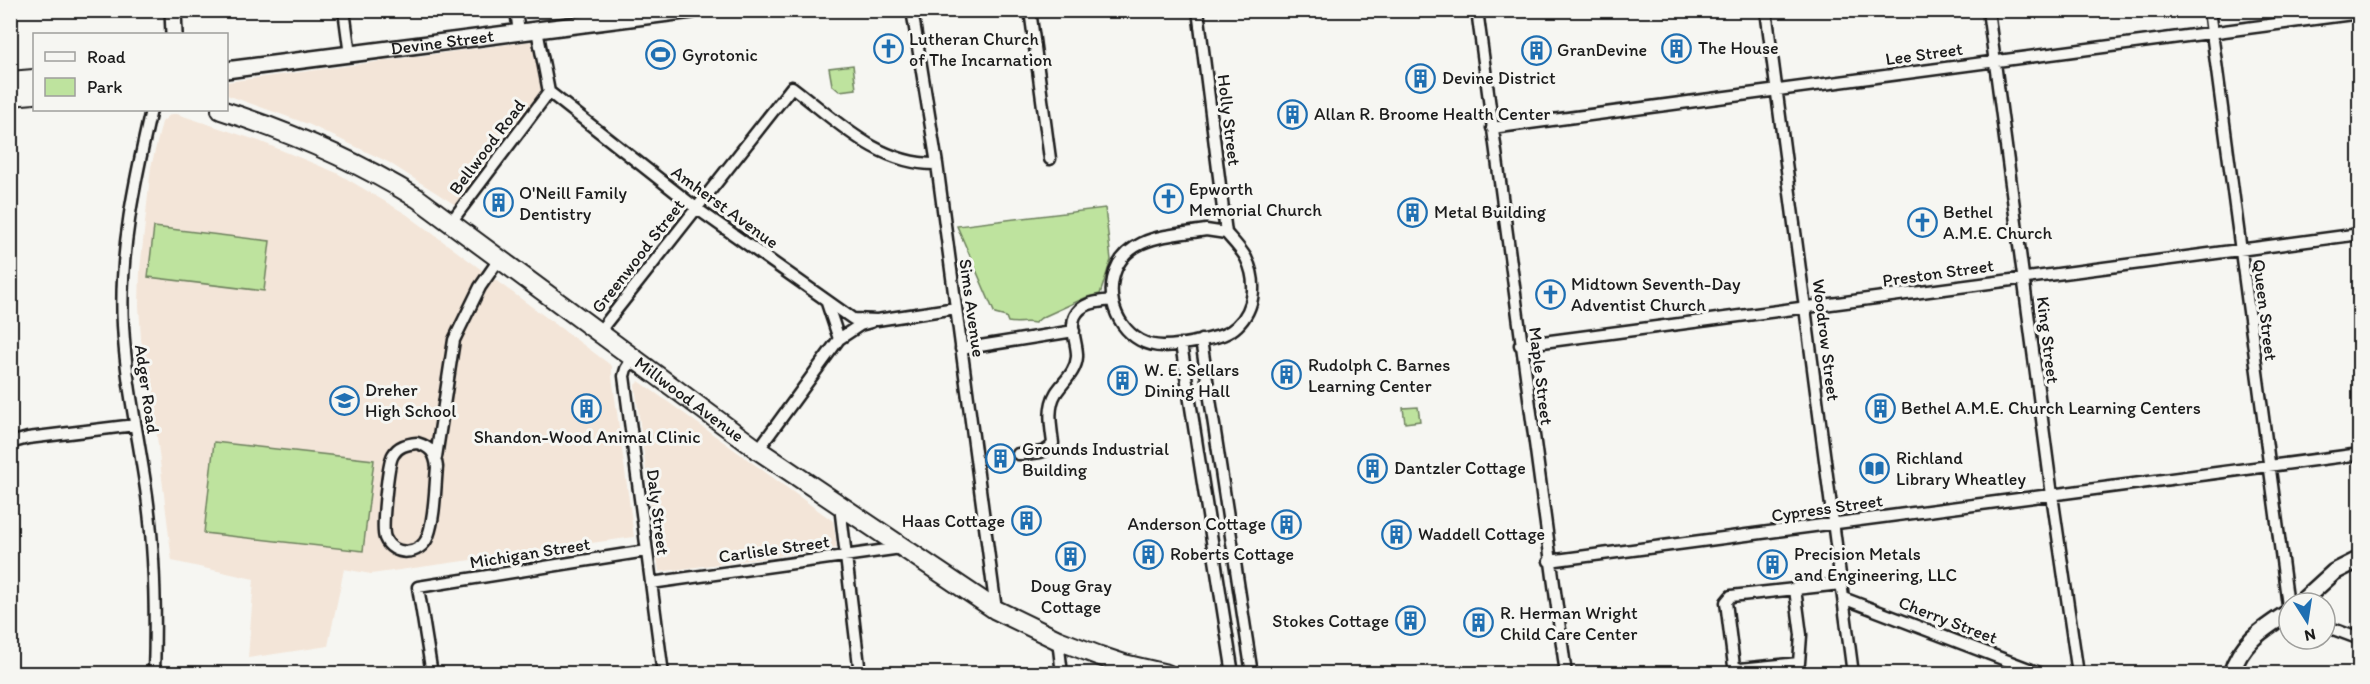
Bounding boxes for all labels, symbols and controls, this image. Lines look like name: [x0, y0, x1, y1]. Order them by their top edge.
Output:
street label: Devine Street: [389, 25, 495, 60]
place label: Lutheran Church of The Incarnation: [909, 28, 1052, 71]
building icon: The House: [1661, 32, 1693, 64]
legend: [33, 33, 228, 111]
church icon: Lutheran Church of The Incarnation: [872, 33, 904, 65]
building icon: GranDevine: [1520, 34, 1552, 66]
place label: The House: [1698, 37, 1779, 59]
street label: Lee Street: [1884, 38, 1964, 70]
sports icon: Gyrotonic: [645, 39, 677, 71]
place label: GranDevine: [1557, 39, 1647, 61]
place label: Gyrotonic: [682, 44, 758, 66]
text: Road: [87, 46, 126, 68]
building icon: Devine District: [1405, 62, 1437, 94]
place label: Devine District: [1442, 67, 1556, 89]
street label: Holly Street: [1212, 73, 1246, 167]
text: Park: [87, 76, 122, 98]
street label: Bellwood Road: [444, 95, 530, 199]
building icon: Allan R. Broome Health Center: [1277, 98, 1309, 130]
place label: Allan R. Broome Health Center: [1314, 103, 1551, 125]
street label: Amherst Avenue: [667, 161, 783, 253]
place label: Epworth Memorial Church: [1189, 178, 1322, 221]
place label: O'Neill Family Dentistry: [519, 182, 628, 225]
church icon: Epworth Memorial Church: [1152, 183, 1184, 215]
building icon: O'Neill Family Dentistry: [482, 187, 514, 219]
street label: Greenwood Street: [587, 194, 690, 317]
building icon: Metal Building: [1397, 196, 1429, 228]
place label: Metal Building: [1434, 201, 1547, 223]
place label: Bethel A.M.E. Church: [1943, 201, 2053, 244]
church icon: Bethel A.M.E. Church: [1906, 206, 1938, 238]
street label: Preston Street: [1881, 254, 1995, 292]
street label: Sims Avenue: [954, 257, 990, 359]
street label: Queen Street: [2248, 258, 2282, 362]
place label: Midtown Seventh-Day Adventist Church: [1571, 273, 1741, 316]
church icon: Midtown Seventh-Day Adventist Church: [1534, 278, 1566, 310]
street label: Woodrow Street: [1808, 278, 1844, 403]
street label: King Street: [2032, 295, 2064, 385]
street label: Maple Street: [1524, 326, 1558, 427]
street label: Adger Road: [130, 343, 164, 435]
street label: Millwood Avenue: [630, 352, 748, 447]
place label: Rudolph C. Barnes Learning Center: [1308, 354, 1450, 397]
place label: W. E. Sellars Dining Hall: [1144, 359, 1239, 402]
building icon: Rudolph C. Barnes Learning Center: [1271, 359, 1303, 391]
building icon: W. E. Sellars Dining Hall: [1107, 364, 1139, 396]
place label: Dreher High School: [365, 379, 456, 422]
school or university icon: Dreher High School: [328, 384, 360, 416]
building icon: Shandon-Wood Animal Clinic: [571, 392, 603, 424]
building icon: Bethel A.M.E. Church Learning Centers: [1864, 392, 1896, 424]
place label: Bethel A.M.E. Church Learning Centers: [1901, 397, 2201, 419]
place label: Shandon-Wood Animal Clinic: [474, 426, 700, 448]
place label: Grounds Industrial Building: [1022, 438, 1169, 481]
building icon: Grounds Industrial Building: [985, 443, 1017, 475]
place label: Richland Library Wheatley: [1896, 447, 2026, 490]
building icon: Dantzler Cottage: [1357, 452, 1389, 484]
library icon: Richland Library Wheatley: [1859, 452, 1891, 484]
place label: Dantzler Cottage: [1394, 457, 1526, 479]
street label: Daly Street: [642, 468, 674, 557]
street label: Cypress Street: [1770, 489, 1884, 527]
building icon: Haas Cottage: [1010, 505, 1042, 537]
building icon: Anderson Cottage: [1271, 508, 1303, 540]
place label: Haas Cottage: [902, 510, 1005, 532]
place label: Anderson Cottage: [1127, 513, 1266, 535]
building icon: Waddell Cottage: [1381, 518, 1413, 550]
place label: Waddell Cottage: [1418, 523, 1545, 545]
street label: Carlisle Street: [717, 530, 831, 568]
street label: Michigan Street: [468, 533, 592, 573]
building icon: Roberts Cottage: [1133, 538, 1165, 570]
building icon: Doug Gray Cottage: [1055, 541, 1087, 573]
place label: Roberts Cottage: [1170, 543, 1294, 565]
place label: Precision Metals and Engineering, LLC: [1794, 543, 1957, 586]
building icon: Precision Metals and Engineering, LLC: [1757, 548, 1789, 580]
place label: Doug Gray Cottage: [1030, 575, 1112, 618]
street label: Cherry Street: [1895, 591, 2001, 649]
north arrow: [2277, 591, 2337, 651]
place label: R. Herman Wright Child Care Center: [1500, 602, 1638, 645]
building icon: Stokes Cottage: [1394, 605, 1426, 637]
building icon: R. Herman Wright Child Care Center: [1463, 607, 1495, 639]
place label: Stokes Cottage: [1272, 610, 1389, 632]
text: N: [2303, 625, 2317, 646]

